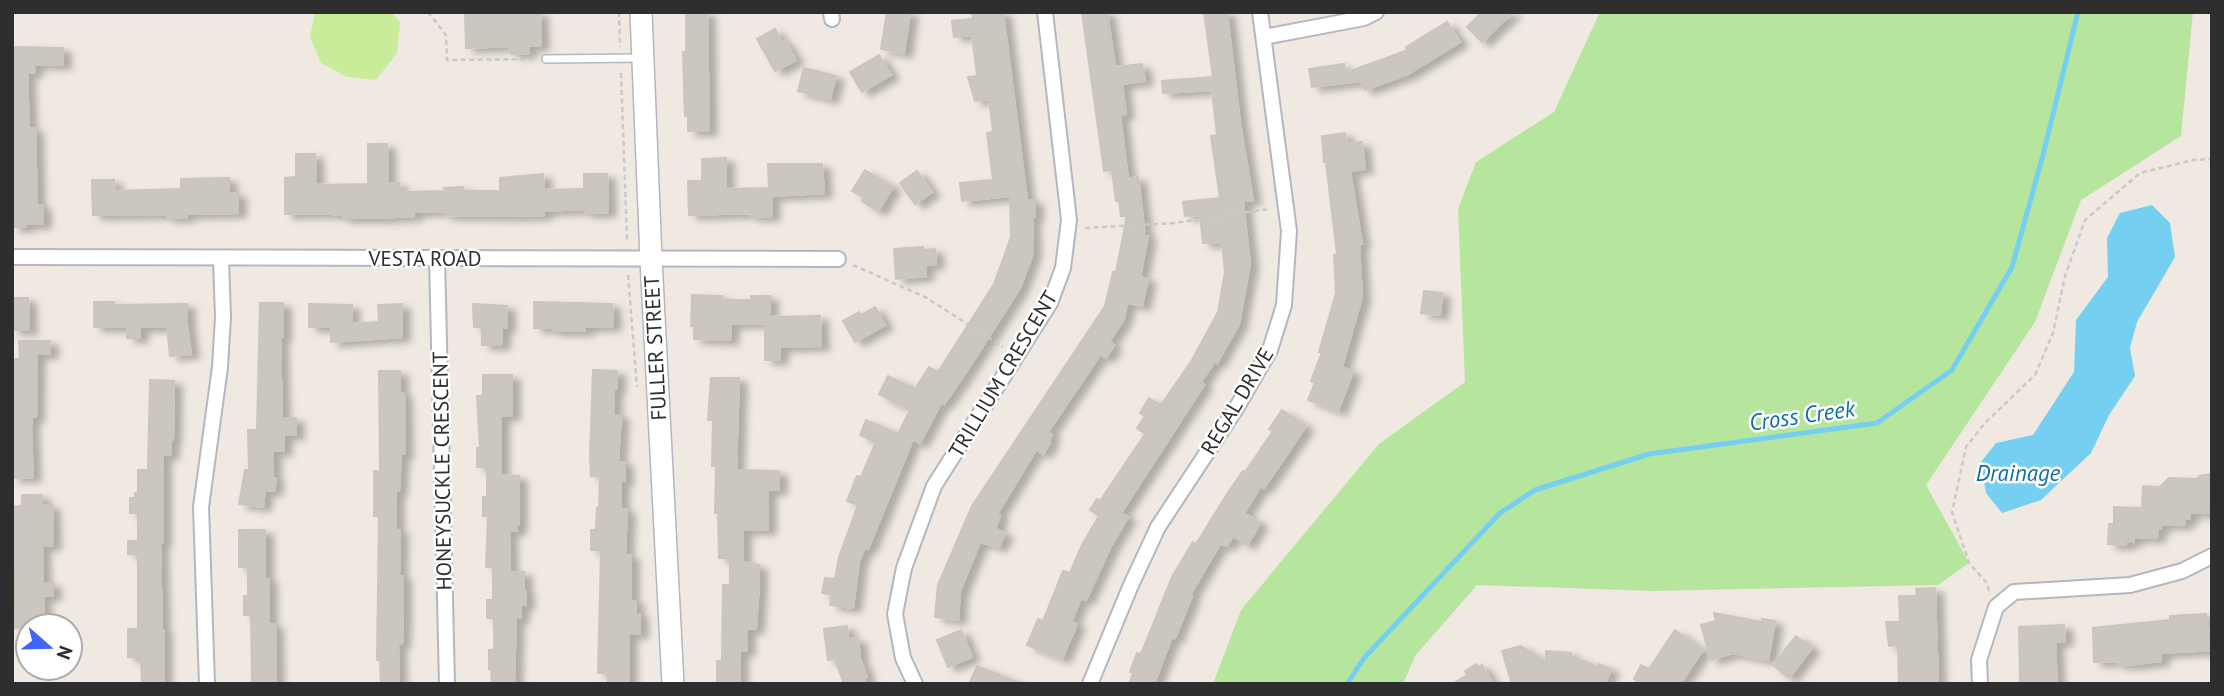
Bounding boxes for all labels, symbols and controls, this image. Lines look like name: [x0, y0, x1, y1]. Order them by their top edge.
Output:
street label: VESTA ROAD: [367, 245, 482, 272]
street label: FULLER STREET: [638, 275, 672, 421]
street label: TRILLIUM CRESCENT: [943, 285, 1064, 462]
street label: REGAL DRIVE: [1195, 343, 1279, 459]
street label: HONEYSUCKLE CRESCENT: [426, 351, 458, 591]
water label: Cross Creek: [1747, 393, 1858, 437]
water label: Drainage: [1976, 458, 2061, 487]
north arrow: [14, 612, 84, 682]
text: N: [52, 643, 78, 663]

